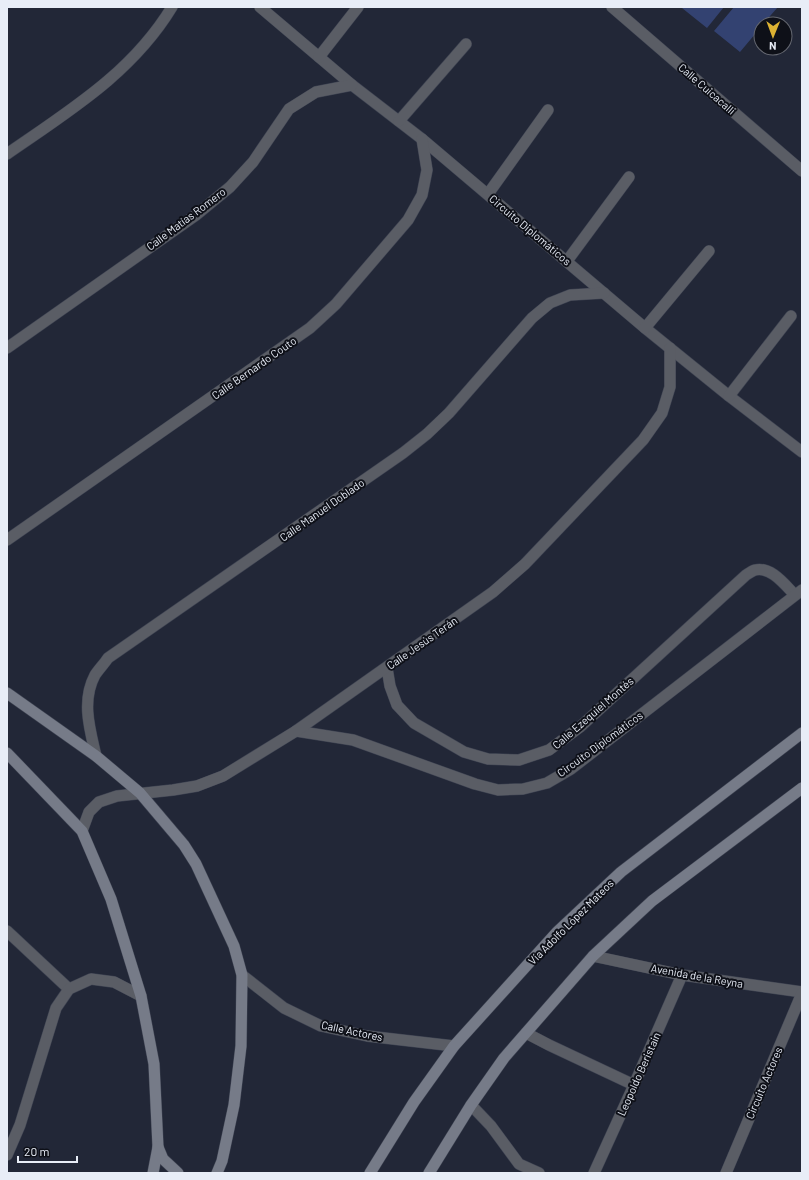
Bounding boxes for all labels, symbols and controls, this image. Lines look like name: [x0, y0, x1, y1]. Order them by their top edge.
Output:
north arrow: [753, 16, 793, 56]
text: N: [769, 40, 777, 53]
street label: Calle Cuicacalli: [676, 60, 739, 117]
street label: Calle Matías Romero: [144, 185, 228, 253]
street label: Circuito Diplomáticos: [487, 192, 574, 268]
street label: Calle Bernardo Couto: [209, 334, 298, 402]
street label: Calle Manuel Doblado: [277, 476, 366, 544]
street label: Calle Jesús Terán: [384, 613, 460, 672]
street label: Calle Ezequiel Montés: [550, 674, 636, 751]
street label: Circuito Diplomáticos: [554, 708, 645, 779]
street label: Via Adolfo López Mateos: [525, 876, 616, 967]
street label: Avenida de la Reyna: [650, 961, 744, 990]
street label: Calle Actores: [320, 1018, 384, 1043]
street label: Leopoldo Beristain: [614, 1030, 663, 1118]
street label: Circuito Actores: [743, 1045, 785, 1121]
scale bar: [18, 1138, 77, 1164]
text: 20 m: [24, 1144, 50, 1158]

